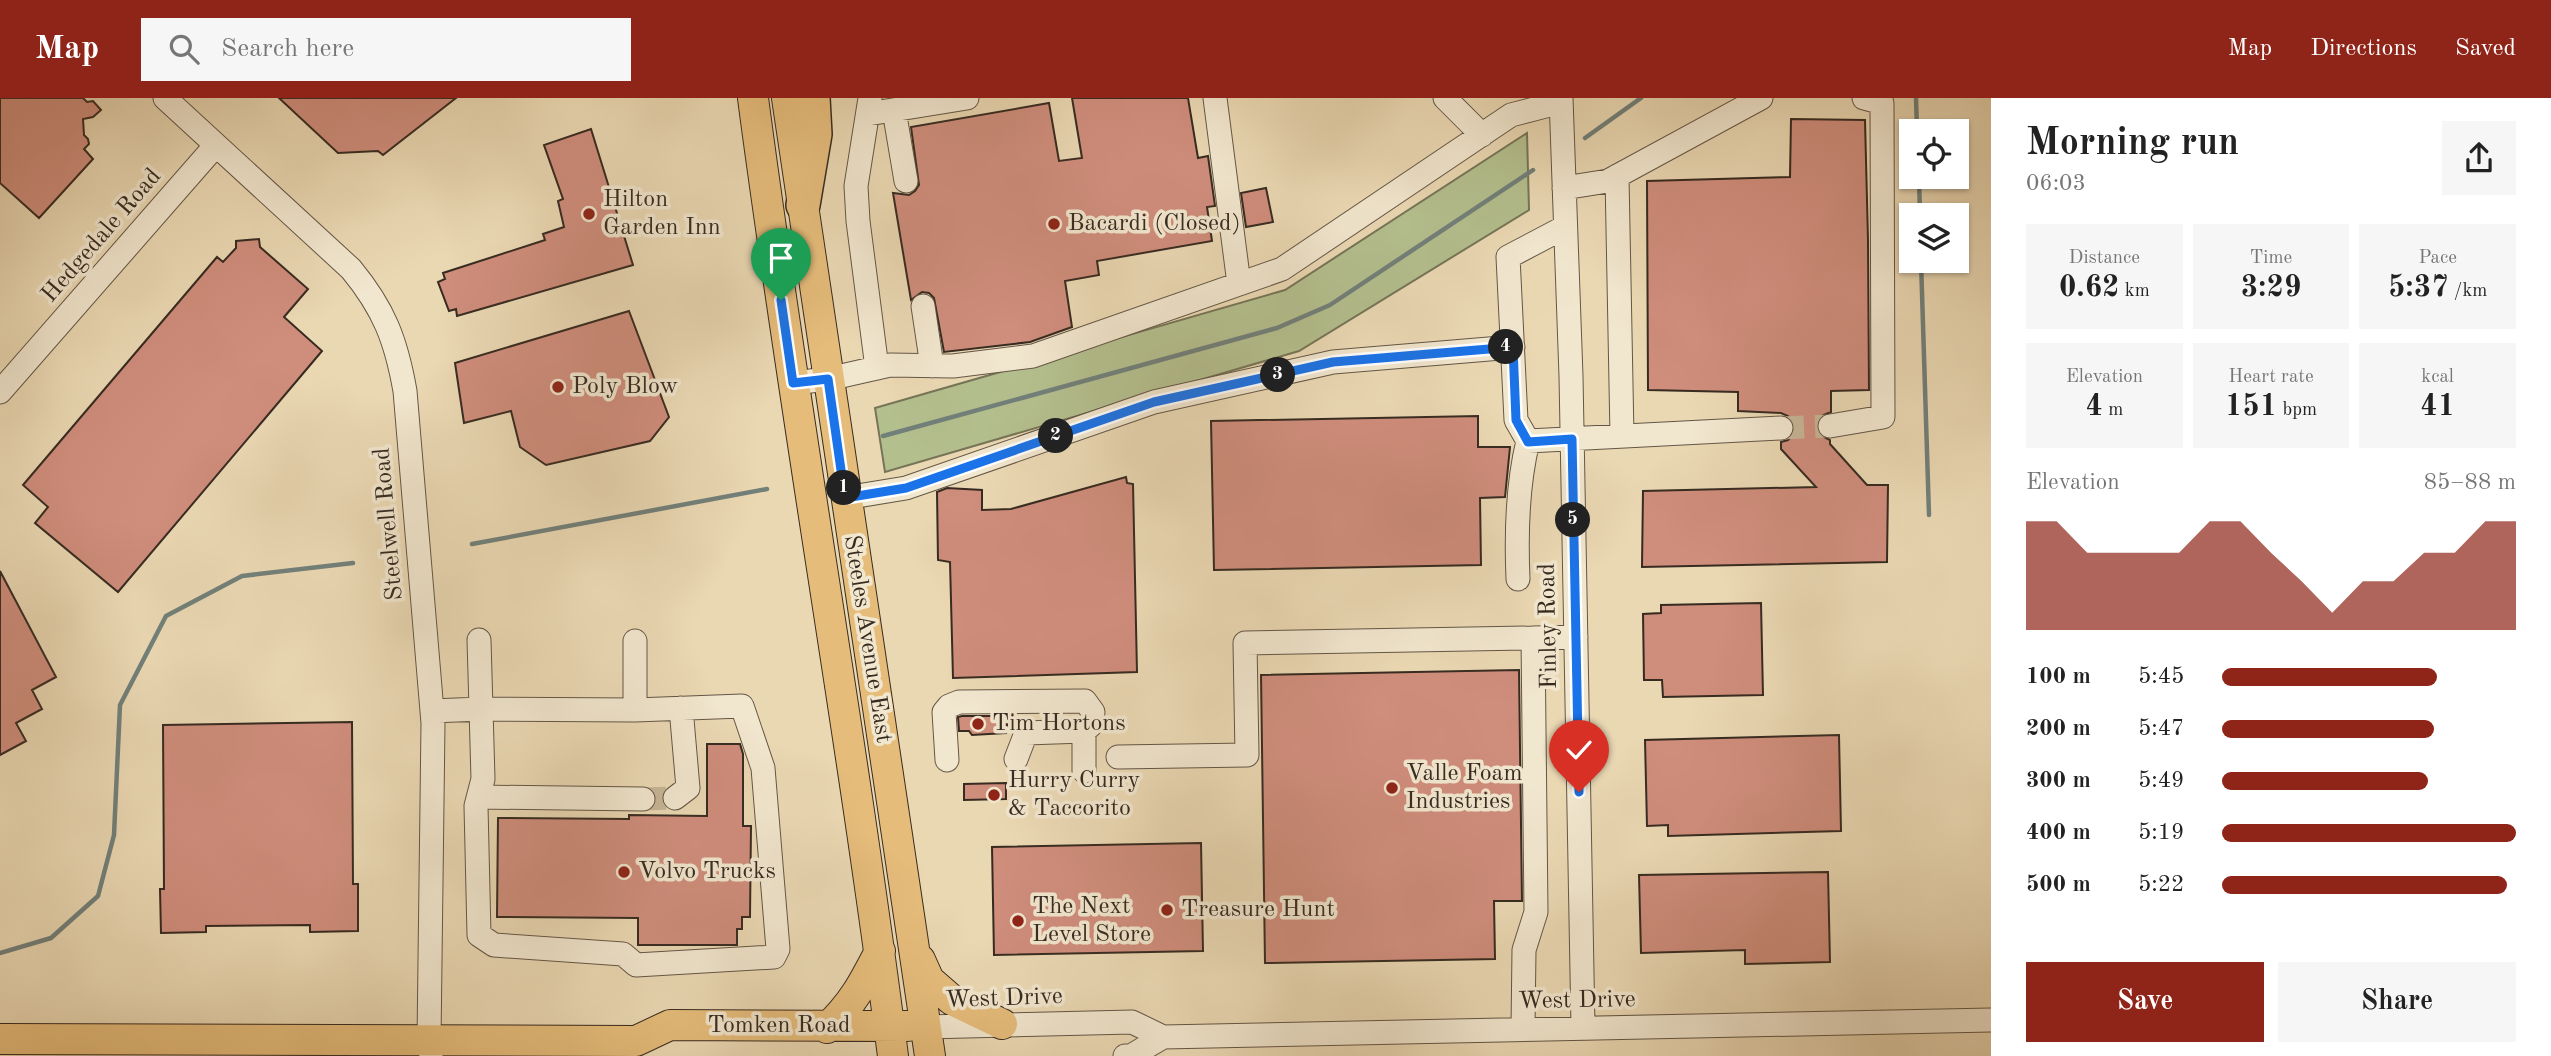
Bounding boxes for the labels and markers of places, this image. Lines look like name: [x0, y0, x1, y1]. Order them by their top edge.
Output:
place label: Hilton Garden Inn: [603, 188, 721, 240]
marker: Hilton Garden Inn: [581, 206, 597, 222]
place label: Bacardi (Closed): [1068, 212, 1241, 236]
marker: Bacardi (Closed): [1046, 216, 1062, 232]
pin: [751, 228, 811, 300]
pin: 4: [1488, 330, 1524, 364]
pin: 3: [1260, 358, 1296, 392]
place label: Poly Blow: [572, 375, 678, 399]
marker: Poly Blow: [550, 379, 566, 395]
pin: 2: [1038, 418, 1074, 454]
pin: 1: [826, 470, 862, 506]
pin: 5: [1556, 502, 1590, 538]
place label: Tim Hortons: [992, 712, 1126, 736]
marker: Tim Hortons: [970, 716, 986, 732]
pin: [1549, 720, 1609, 792]
place label: Valle Foam Industries: [1406, 762, 1523, 814]
place label: Hurry Curry & Taccorito: [1008, 769, 1140, 821]
marker: Valle Foam Industries: [1384, 780, 1400, 796]
marker: Hurry Curry & Taccorito: [986, 787, 1002, 803]
place label: Volvo Trucks: [638, 860, 776, 884]
marker: Volvo Trucks: [616, 864, 632, 880]
place label: The Next Level Store: [1032, 895, 1151, 947]
place label: Treasure Hunt: [1181, 898, 1335, 922]
marker: Treasure Hunt: [1159, 902, 1175, 918]
marker: The Next Level Store: [1010, 913, 1026, 929]

